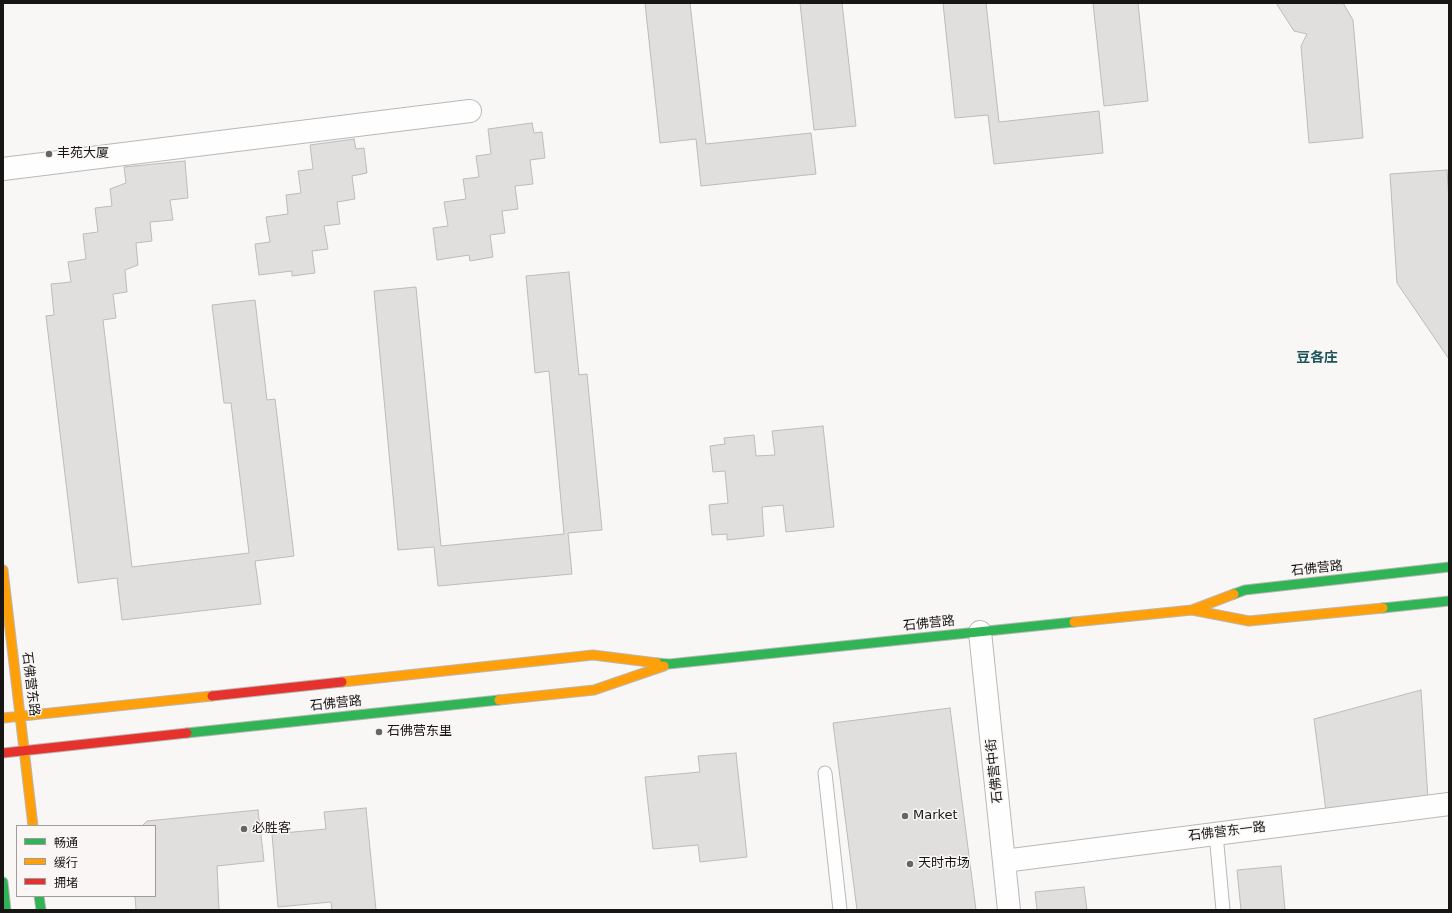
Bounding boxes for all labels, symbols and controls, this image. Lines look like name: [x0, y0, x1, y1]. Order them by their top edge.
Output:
place label: 丰苑大厦: [57, 146, 109, 162]
marker: 丰苑大厦: [44, 149, 54, 159]
district label: 豆各庄: [1296, 350, 1338, 366]
street label: 石佛营路: [1290, 559, 1344, 579]
street label: 石佛营路: [902, 614, 956, 634]
street label: 石佛营东路: [18, 651, 42, 717]
street label: 石佛营路: [309, 694, 363, 714]
place label: 石佛营东里: [387, 724, 452, 740]
marker: 石佛营东里: [374, 727, 384, 737]
street label: 石佛营中街: [984, 738, 1006, 804]
place label: Market: [913, 808, 958, 824]
marker: Market: [900, 811, 910, 821]
street label: 石佛营东一路: [1187, 820, 1267, 844]
place label: 必胜客: [252, 821, 291, 837]
marker: 必胜客: [239, 824, 249, 834]
legend: [16, 825, 156, 897]
text: 畅通: [54, 836, 78, 850]
text: 缓行: [54, 856, 78, 870]
place label: 天时市场: [918, 856, 970, 872]
marker: 天时市场: [905, 859, 915, 869]
text: 拥堵: [54, 876, 78, 890]

